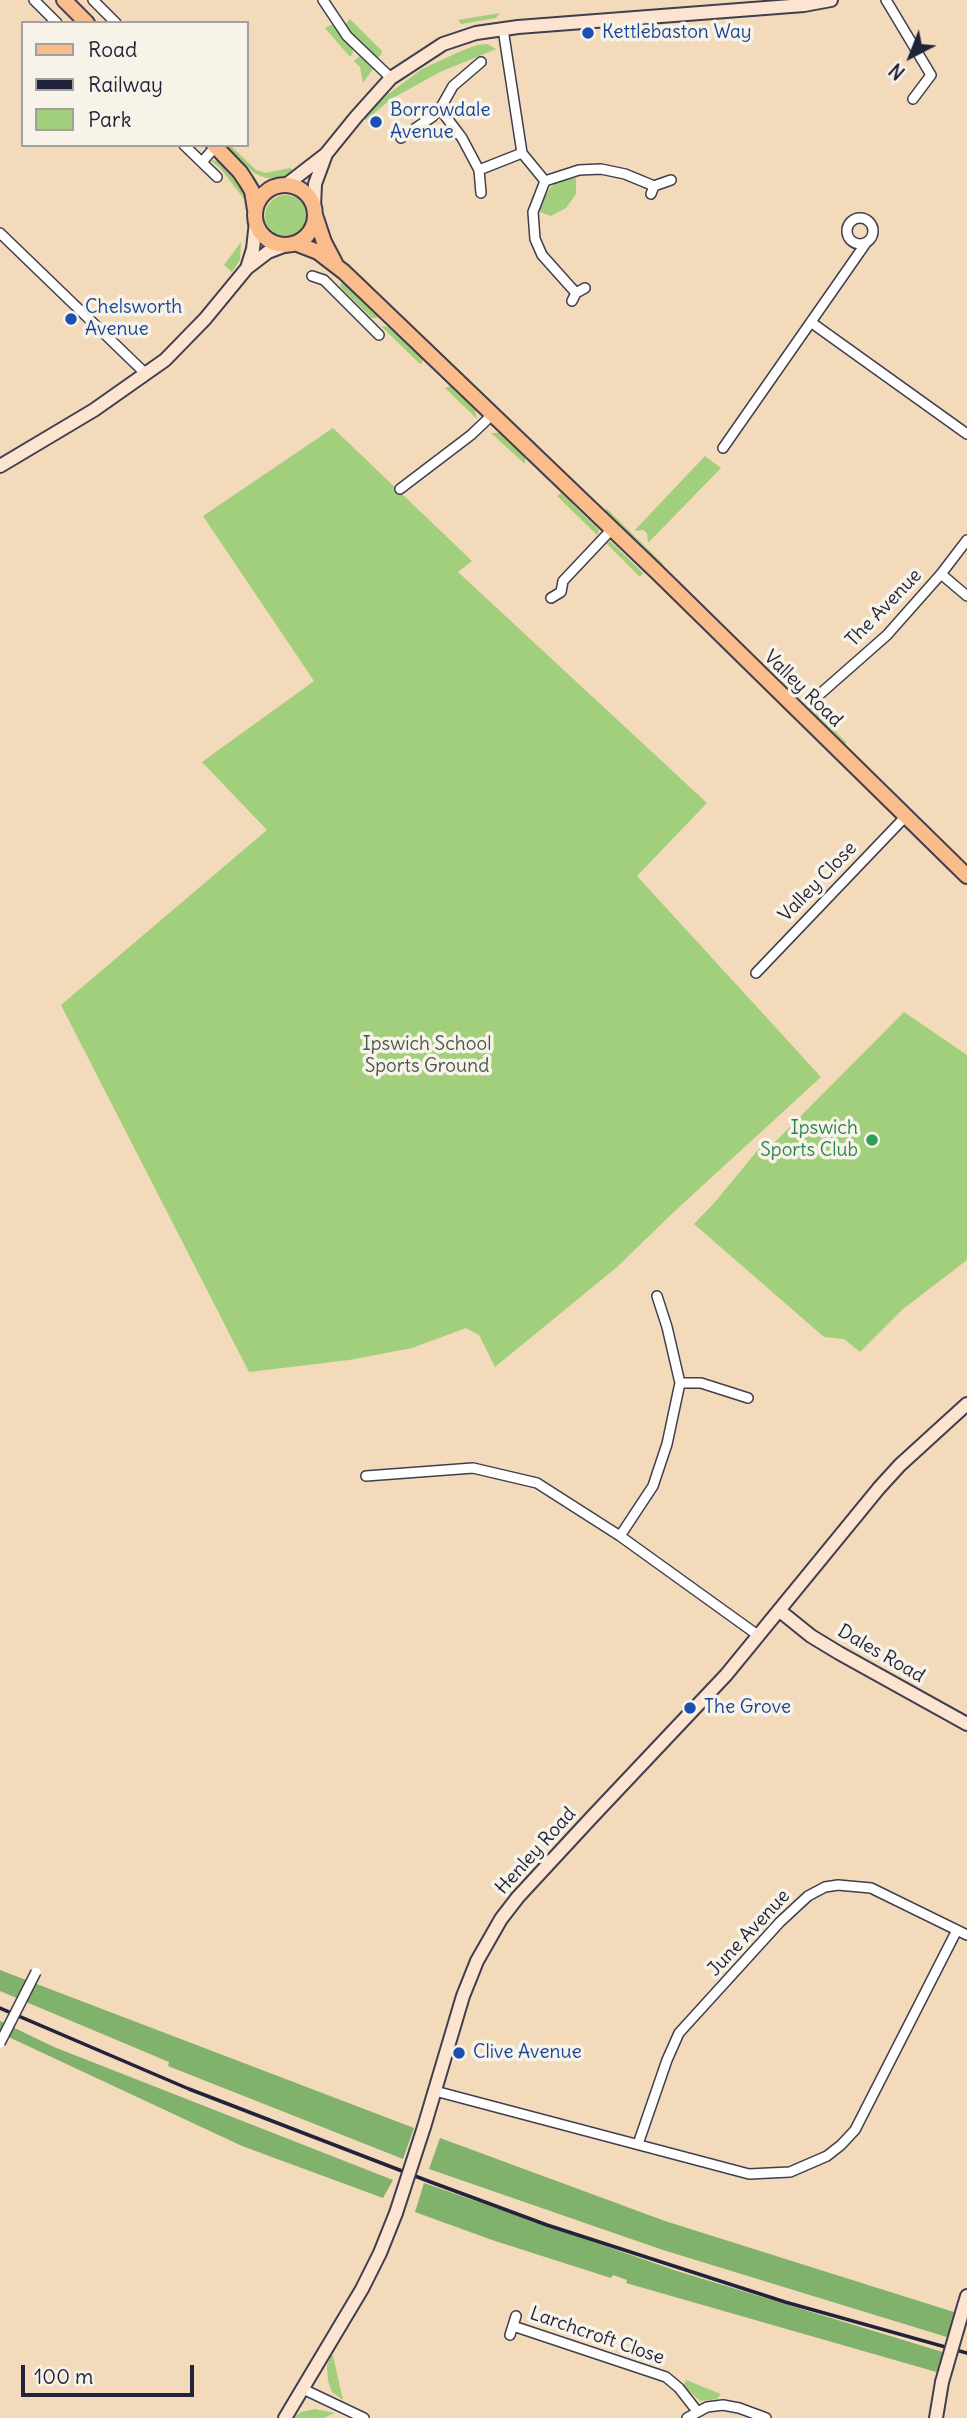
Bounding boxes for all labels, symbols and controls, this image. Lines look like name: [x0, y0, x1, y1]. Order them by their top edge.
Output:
legend: [21, 21, 248, 147]
north arrow: [876, 21, 946, 91]
place label: Kettlebaston Way: [602, 22, 752, 44]
marker: Kettlebaston Way: [580, 25, 596, 41]
text: Road: [88, 36, 137, 63]
text: N: [884, 58, 910, 85]
text: Railway: [88, 71, 163, 98]
place label: Borrowdale Avenue: [390, 100, 491, 144]
text: Park: [88, 106, 131, 133]
marker: Borrowdale Avenue: [368, 114, 384, 130]
place label: Chelsworth Avenue: [85, 297, 182, 341]
marker: Chelsworth Avenue: [63, 311, 79, 327]
street label: The Avenue: [841, 564, 927, 652]
street label: Valley Road: [759, 646, 847, 732]
street label: Valley Close: [774, 837, 862, 927]
park label: Ipswich School Sports Ground: [363, 1034, 491, 1078]
place label: Ipswich Sports Club: [760, 1118, 858, 1162]
marker: Ipswich Sports Club: [864, 1132, 880, 1148]
street label: Dales Road: [833, 1620, 929, 1688]
place label: The Grove: [704, 1697, 791, 1719]
marker: The Grove: [682, 1700, 698, 1716]
street label: Henley Road: [491, 1803, 581, 1899]
street label: June Avenue: [703, 1885, 795, 1981]
place label: Clive Avenue: [473, 2042, 582, 2064]
marker: Clive Avenue: [451, 2045, 467, 2061]
street label: Larchcroft Close: [527, 2302, 667, 2370]
scale bar: [24, 2352, 198, 2396]
text: 100 m: [34, 2363, 93, 2390]

